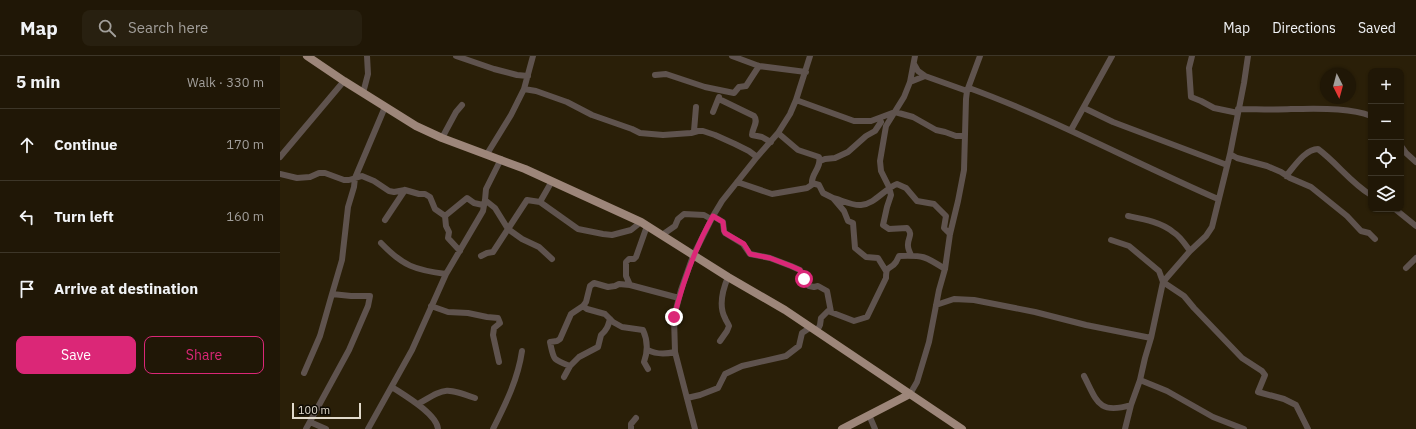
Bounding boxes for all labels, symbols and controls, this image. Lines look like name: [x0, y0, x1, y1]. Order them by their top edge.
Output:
search box: [82, 10, 362, 46]
text: Map: [20, 16, 58, 40]
icon: search: [96, 17, 118, 39]
text: Search here: [128, 18, 208, 37]
text: Map: [1223, 19, 1250, 37]
text: Directions: [1272, 19, 1336, 37]
text: Saved: [1358, 19, 1396, 37]
north arrow: [1320, 68, 1356, 104]
map controls: [1368, 68, 1404, 212]
button: +: [1368, 68, 1404, 104]
text: 5 min: [16, 71, 60, 93]
text: Walk · 330 m: [187, 74, 264, 91]
button: −: [1368, 104, 1404, 140]
icon: ahead: [16, 134, 38, 156]
text: Continue: [54, 135, 118, 154]
text: 170 m: [226, 136, 264, 153]
button: locate: [1368, 140, 1404, 176]
button: layers: [1368, 176, 1404, 212]
icon: left: [16, 206, 38, 228]
text: Turn left: [54, 207, 114, 226]
text: 160 m: [226, 208, 264, 225]
route start: [795, 270, 813, 288]
icon: arrive: [16, 278, 38, 300]
text: Arrive at destination: [54, 279, 198, 298]
route end: [665, 308, 683, 326]
button: Save: [16, 336, 136, 374]
button: Share: [144, 336, 264, 374]
scale bar: [292, 401, 361, 420]
text: 100 m: [298, 403, 330, 417]

